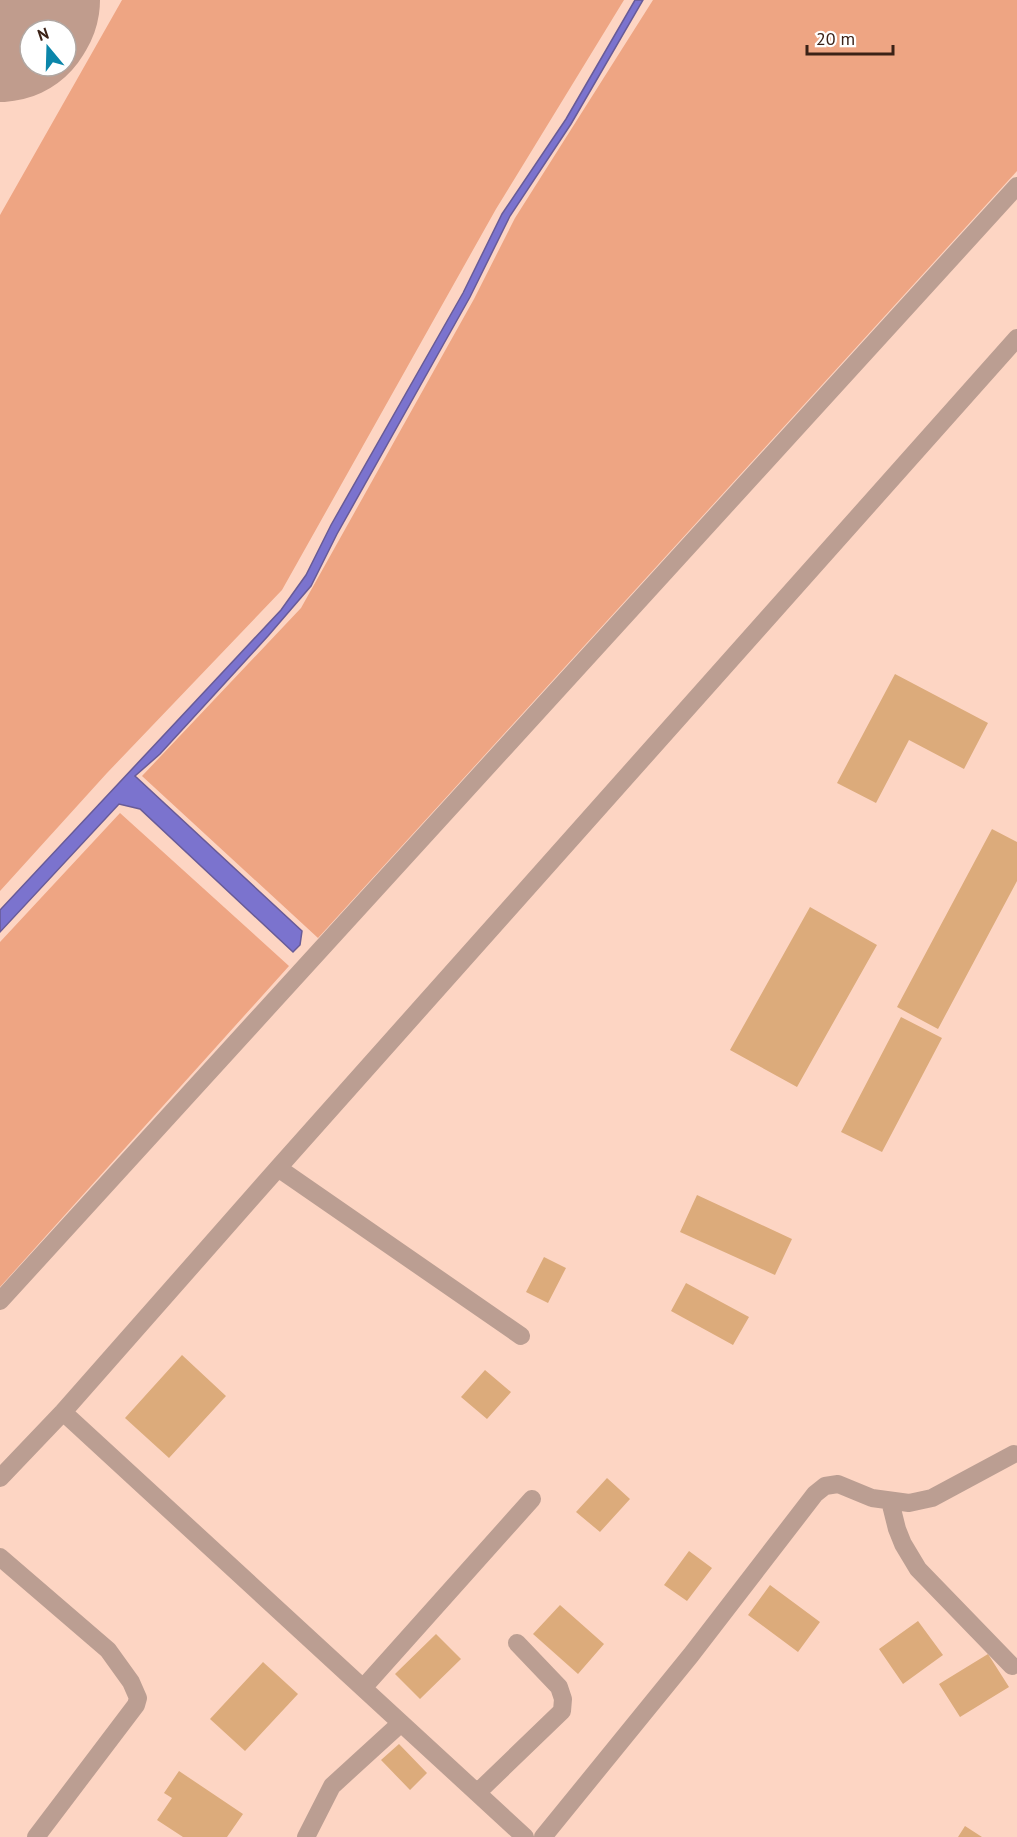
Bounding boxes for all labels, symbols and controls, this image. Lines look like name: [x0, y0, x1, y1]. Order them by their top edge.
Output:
north arrow: [18, 18, 78, 78]
scale bar: [807, 18, 892, 56]
text: N: [35, 23, 51, 45]
text: 20 m: [816, 27, 855, 50]

